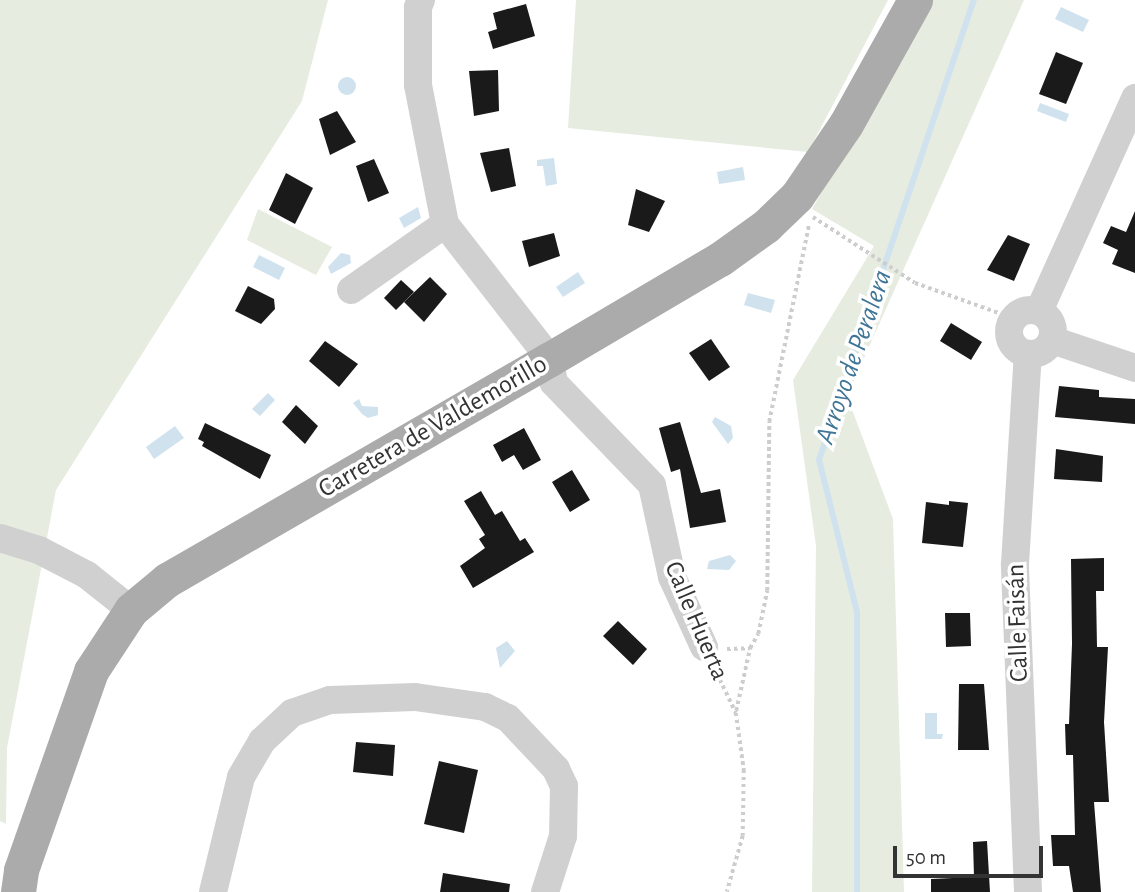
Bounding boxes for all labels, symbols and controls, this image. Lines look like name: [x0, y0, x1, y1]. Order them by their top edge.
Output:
water label: Arroyo de Peralera: [808, 265, 900, 449]
street label: Carretera de Valdemorillo: [313, 349, 553, 505]
street label: Calle Huerta: [657, 557, 735, 685]
street label: Calle Faisán: [1000, 563, 1036, 683]
scale bar: [897, 832, 1048, 876]
text: 50 m: [906, 847, 946, 868]

